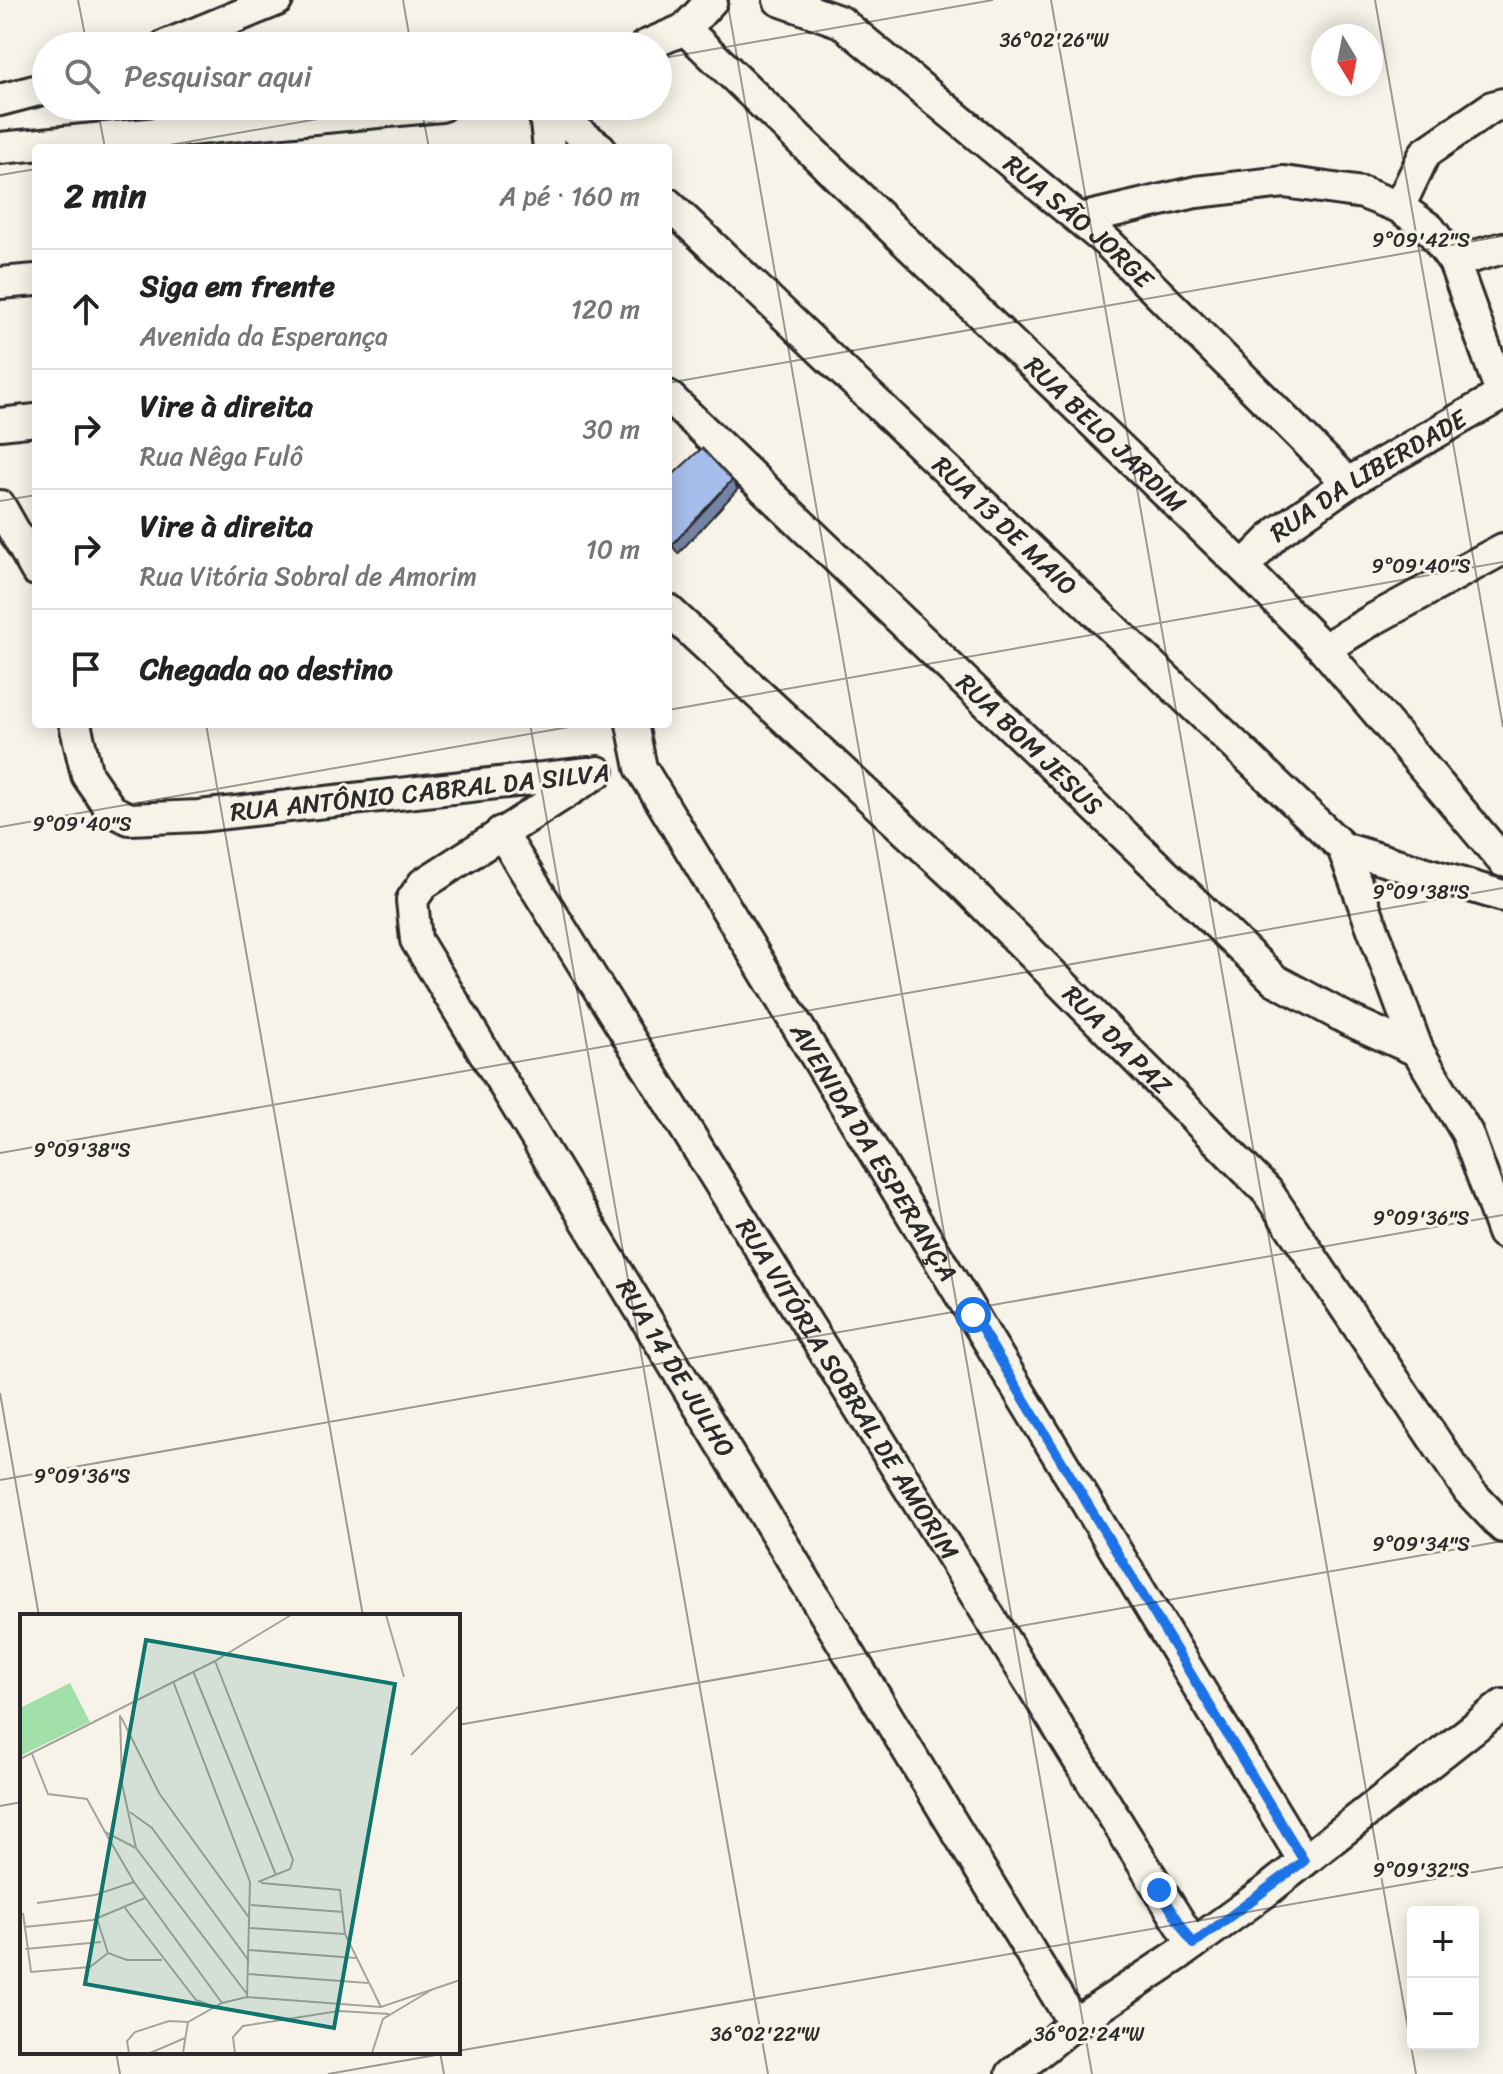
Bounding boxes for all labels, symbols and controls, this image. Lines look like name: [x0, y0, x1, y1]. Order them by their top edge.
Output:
text: 36°02'26"W: [999, 23, 1109, 58]
north arrow: [1311, 24, 1383, 96]
search box: [32, 32, 672, 120]
text: Pesquisar aqui: [124, 49, 312, 103]
icon: search: [60, 54, 104, 98]
street label: RUA SÃO JORGE: [993, 142, 1166, 301]
text: 2 min: [64, 166, 146, 226]
text: A pé · 160 m: [500, 173, 640, 219]
text: 9°09'42"S: [1372, 223, 1470, 258]
text: Siga em frente: [140, 259, 335, 313]
text: 120 m: [571, 286, 640, 332]
icon: ahead: [64, 287, 108, 331]
text: Avenida da Esperança: [140, 313, 388, 359]
street label: RUA BELO JARDIM: [1013, 344, 1198, 525]
text: Vire à direita: [140, 379, 313, 433]
street label: RUA DA LIBERDADE: [1259, 396, 1477, 555]
text: 30 m: [583, 406, 640, 452]
icon: right: [64, 407, 108, 451]
text: Rua Nêga Fulô: [140, 433, 303, 479]
street label: RUA 13 DE MAIO: [921, 444, 1089, 607]
text: Vire à direita: [140, 499, 313, 553]
text: 10 m: [586, 526, 640, 572]
icon: right: [64, 527, 108, 571]
text: 9°09'40"S: [1371, 549, 1471, 584]
text: Rua Vitória Sobral de Amorim: [140, 553, 477, 599]
text: Chegada ao destino: [140, 642, 393, 696]
icon: arrive: [64, 647, 108, 691]
street label: RUA BOM JESUS: [945, 661, 1114, 827]
street label: RUA ANTÔNIO CABRAL DA SILVA: [228, 749, 612, 835]
text: 9°09'40"S: [32, 807, 132, 842]
text: 9°09'38"S: [1372, 875, 1470, 910]
street label: RUA DA PAZ: [1051, 973, 1184, 1107]
street label: AVENIDA DA ESPERANÇA: [777, 1013, 970, 1290]
text: 9°09'38"S: [33, 1133, 131, 1168]
text: 9°09'36"S: [1373, 1201, 1470, 1236]
street label: RUA VITÓRIA SOBRAL DE AMORIM: [723, 1209, 972, 1569]
street label: RUA 14 DE JULHO: [603, 1269, 748, 1467]
route start: [955, 1297, 991, 1333]
text: 9°09'36"S: [34, 1459, 131, 1494]
text: 9°09'34"S: [1372, 1527, 1470, 1562]
inset map: [20, 1614, 460, 2054]
text: 9°09'32"S: [1373, 1853, 1470, 1888]
route end: [1141, 1872, 1177, 1908]
map controls: [1407, 1906, 1479, 2050]
button: +: [1407, 1906, 1479, 1978]
button: −: [1407, 1978, 1479, 2050]
text: 36°02'22"W: [710, 2017, 820, 2052]
text: 36°02'24"W: [1034, 2017, 1145, 2052]

